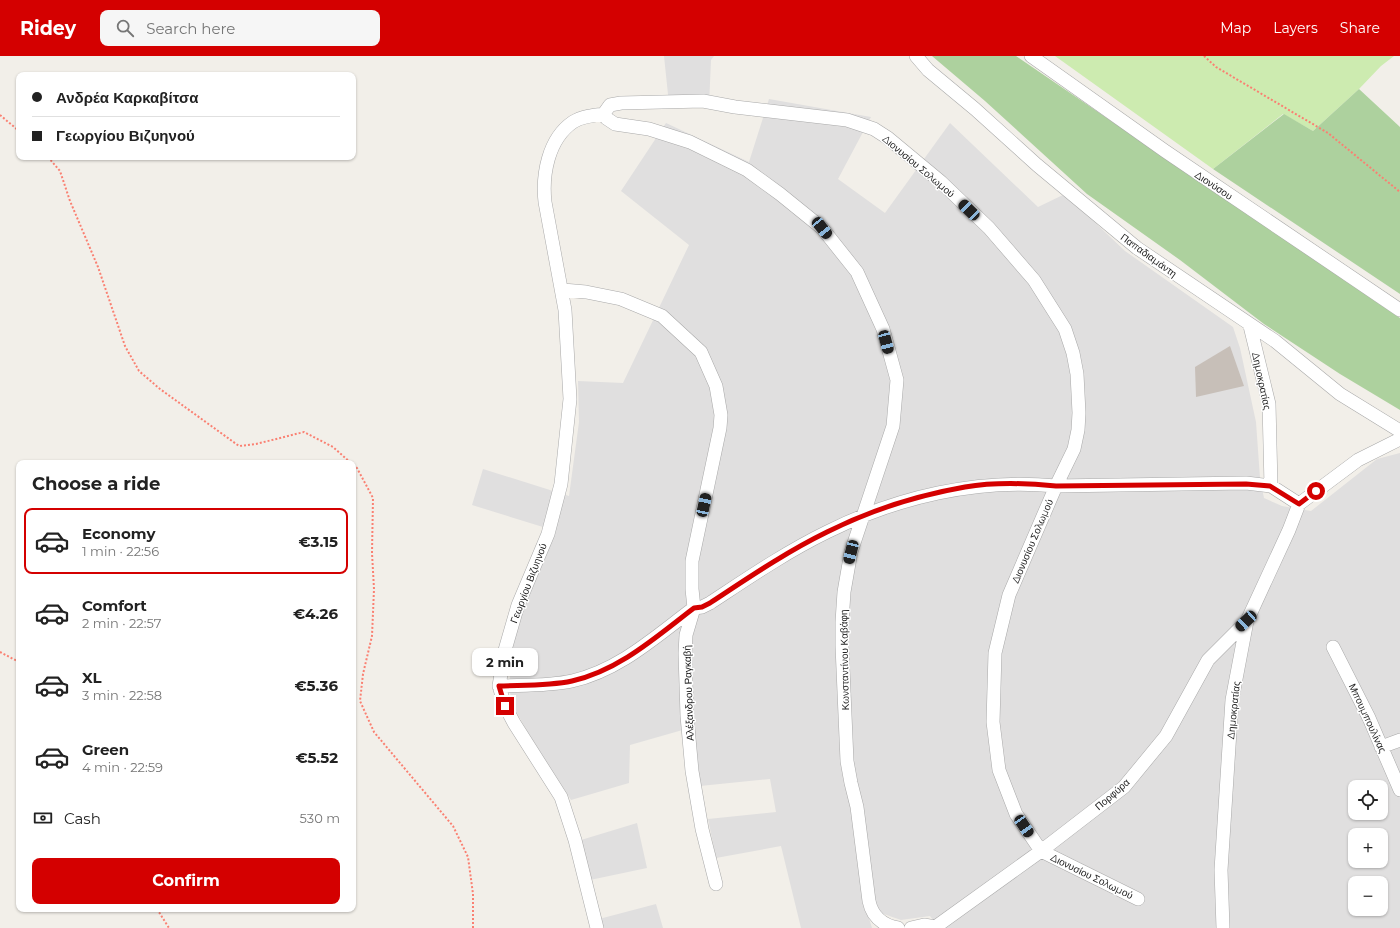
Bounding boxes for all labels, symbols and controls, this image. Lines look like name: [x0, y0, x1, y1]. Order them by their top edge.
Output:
search box: [100, 10, 380, 46]
text: Ridey: [20, 17, 76, 40]
icon: search: [114, 17, 136, 39]
text: Search here: [146, 19, 235, 38]
text: Map: [1220, 19, 1251, 37]
text: Layers: [1273, 19, 1318, 37]
text: Share: [1340, 19, 1380, 37]
text: Ανδρέα Καρκαβίτσα: [56, 88, 198, 107]
text: Γεωργίου Βιζυηνού: [56, 126, 195, 145]
street label: Διονυσίου Σολωμού: [880, 132, 957, 200]
street label: Διονύσου: [1192, 168, 1235, 203]
car: [956, 197, 982, 223]
car: [810, 215, 834, 241]
street label: Παπαδιαμάντη: [1118, 231, 1179, 280]
car: [877, 329, 895, 355]
street label: Δημοκρατίας: [1249, 351, 1274, 411]
text: Choose a ride: [32, 473, 160, 495]
route start: [1307, 482, 1325, 500]
car: [696, 492, 712, 518]
street label: Διονυσίου Σολωμού: [1009, 497, 1056, 585]
icon: car: [34, 523, 70, 559]
text: Economy: [82, 524, 155, 543]
text: €3.15: [298, 532, 338, 551]
car: [842, 539, 860, 565]
street label: Γεωργίου Βιζυηνού: [507, 541, 550, 625]
text: 1 min · 22:56: [82, 543, 159, 559]
icon: car: [34, 595, 70, 631]
text: Comfort: [82, 596, 147, 615]
text: €4.26: [293, 604, 338, 623]
car: [1233, 608, 1259, 634]
street label: Κωνσταντίνου Καβάφη: [837, 609, 852, 711]
text: 2 min · 22:57: [82, 615, 161, 631]
street label: Αλέξανδρου Ραγκαβή: [680, 645, 697, 741]
callout: 2 min: [472, 648, 538, 676]
text: 2 min: [486, 654, 524, 670]
icon: car: [34, 667, 70, 703]
text: XL: [82, 668, 101, 687]
text: €5.36: [295, 676, 338, 695]
street label: Δημοκρατίας: [1224, 680, 1243, 740]
street label: Μπουμπουλίνας: [1346, 682, 1389, 755]
text: 3 min · 22:58: [82, 687, 162, 703]
route end: [496, 697, 514, 715]
icon: car: [34, 739, 70, 775]
text: Green: [82, 740, 129, 759]
text: €5.52: [295, 748, 338, 767]
text: 4 min · 22:59: [82, 759, 163, 775]
street label: Πορφύρα: [1092, 776, 1133, 813]
map controls: [1348, 780, 1388, 916]
button: locate: [1348, 780, 1388, 820]
icon: cash: [32, 807, 54, 829]
text: Cash: [64, 809, 101, 828]
text: 530 m: [300, 810, 340, 826]
car: [1012, 813, 1036, 839]
button: +: [1348, 828, 1388, 868]
street label: Διονυσίου Σολωμού: [1048, 851, 1135, 902]
button: Confirm: [32, 858, 340, 904]
button: −: [1348, 876, 1388, 916]

